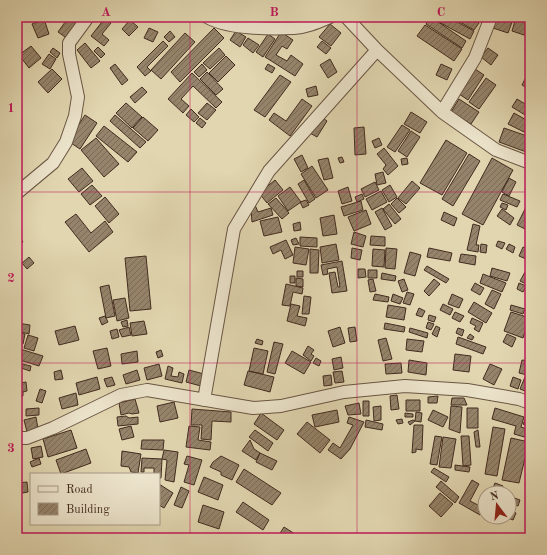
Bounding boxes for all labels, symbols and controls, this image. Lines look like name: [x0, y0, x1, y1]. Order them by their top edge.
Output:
text: A: [101, 6, 111, 19]
text: B: [269, 6, 279, 19]
text: C: [437, 6, 445, 19]
text: 1: [7, 102, 15, 115]
text: 2: [7, 272, 15, 285]
text: 3: [7, 442, 15, 455]
legend: [30, 473, 160, 525]
text: Road: [66, 484, 93, 496]
north arrow: [477, 485, 517, 525]
text: N: [489, 490, 501, 503]
text: Building: [66, 504, 110, 516]

